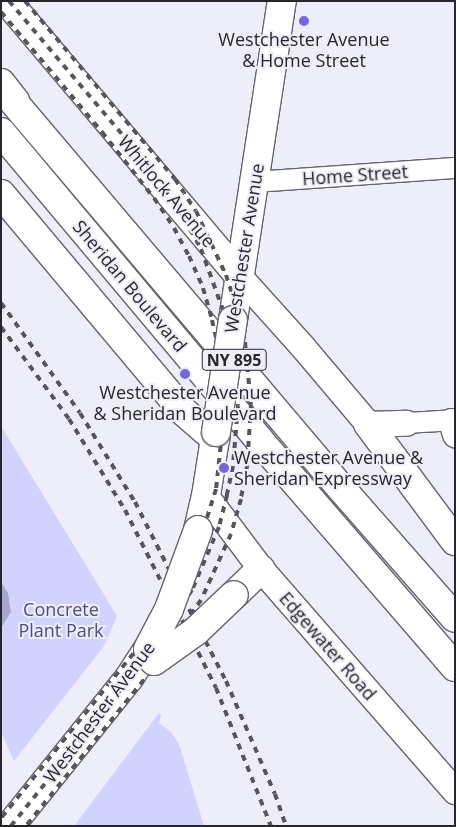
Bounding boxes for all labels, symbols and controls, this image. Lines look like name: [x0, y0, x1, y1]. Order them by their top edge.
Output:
marker: Westchester Avenue & Home Street: [298, 15, 310, 27]
place label: Westchester Avenue & Home Street: [218, 29, 390, 72]
street label: Whitlock Avenue: [114, 131, 220, 251]
street label: Home Street: [301, 161, 409, 189]
street label: Westchester Avenue: [220, 162, 268, 334]
street label: Sheridan Boulevard: [69, 216, 191, 356]
road number: NY 895: [202, 346, 266, 374]
marker: Westchester Avenue & Sheridan Boulevard: [179, 368, 191, 380]
place label: Westchester Avenue & Sheridan Boulevard: [94, 382, 276, 424]
place label: Westchester Avenue & Sheridan Expressway: [234, 447, 423, 489]
marker: Westchester Avenue & Sheridan Expressway: [218, 462, 230, 474]
street label: Edgewater Road: [275, 587, 381, 705]
park label: Concrete Plant Park: [18, 599, 104, 642]
street label: Westchester Avenue: [39, 637, 159, 787]

